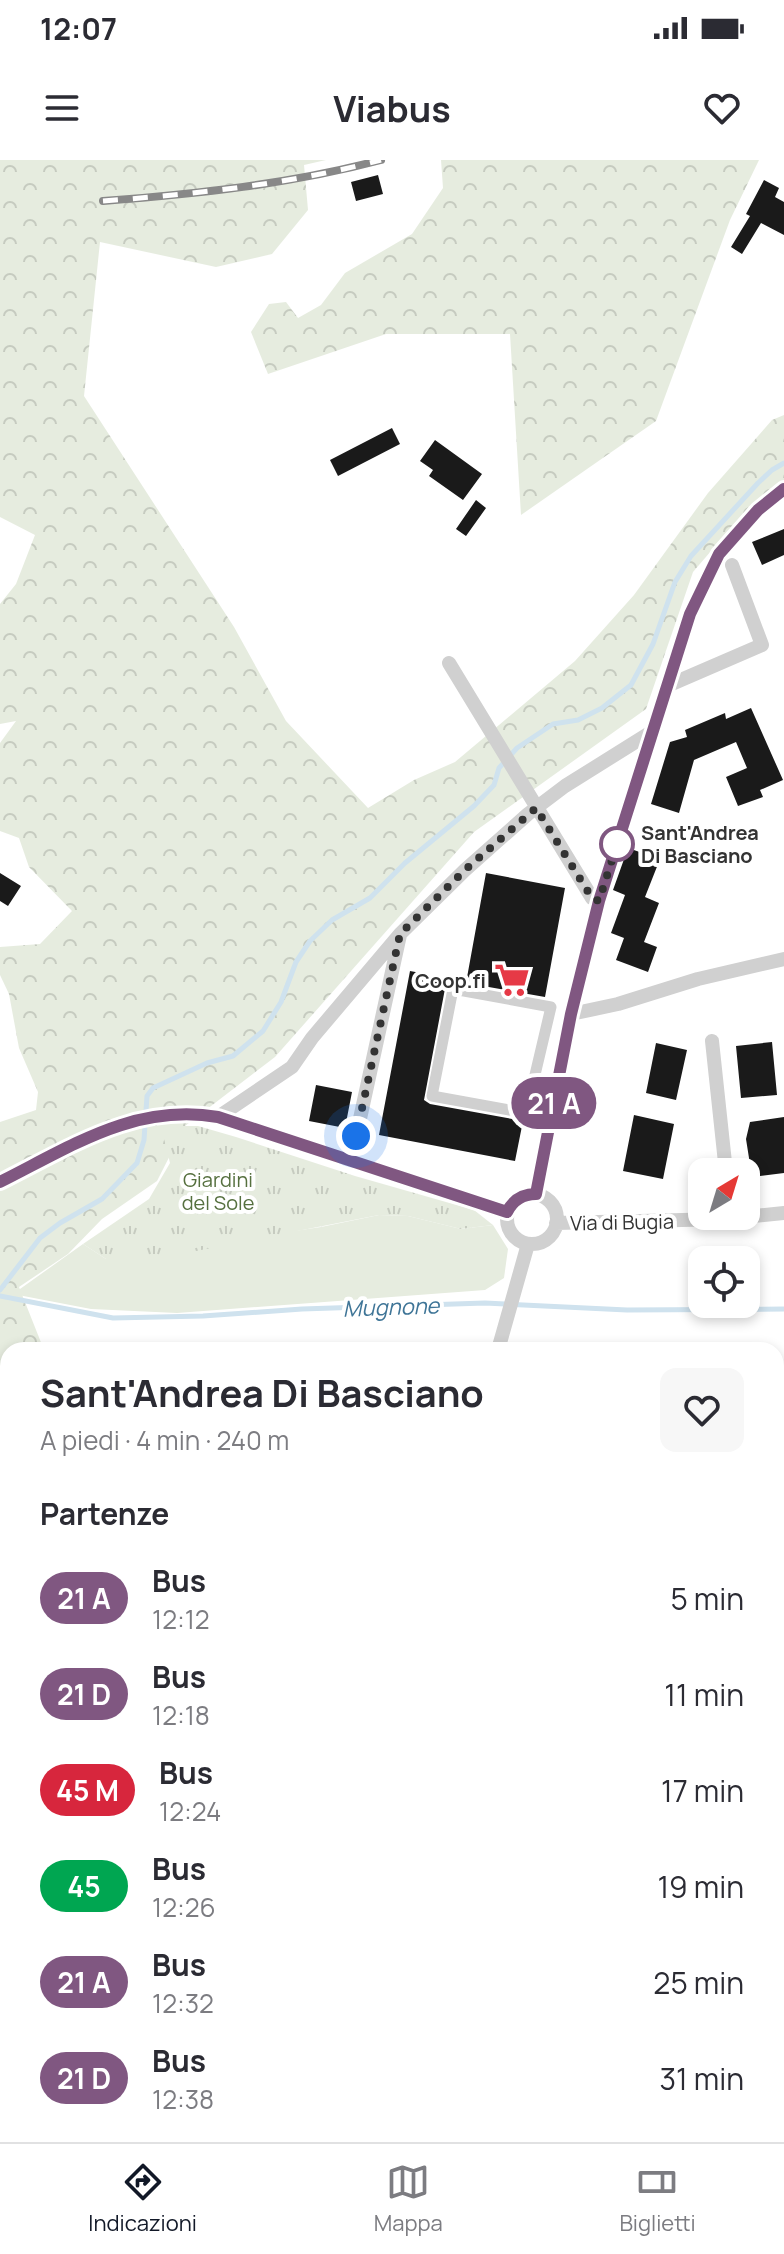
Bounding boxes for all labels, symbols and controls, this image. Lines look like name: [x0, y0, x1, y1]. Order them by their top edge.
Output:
text: 12:07: [40, 8, 117, 49]
text: Viabus: [333, 84, 451, 133]
icon: menu: [40, 86, 84, 130]
icon: heart: [700, 86, 744, 130]
place label: Sant'Andrea Di Basciano: [641, 819, 759, 869]
marker: Sant'Andrea Di Basciano: [600, 827, 634, 861]
supermarket icon: Coop.fi: [493, 961, 531, 999]
place label: Coop.fi: [415, 967, 486, 994]
line badge: 21 A: [498, 1077, 610, 1129]
text: 21 A: [527, 1084, 581, 1122]
your location: [336, 1116, 376, 1156]
north arrow: [688, 1158, 760, 1230]
map controls: [688, 1158, 760, 1318]
park label: Giardini del Sole: [182, 1166, 254, 1216]
street label: Via di Bugia: [570, 1208, 674, 1236]
button: locate: [688, 1246, 760, 1318]
water label: Mugnone: [342, 1290, 441, 1324]
text: Sant'Andrea Di Basciano: [40, 1366, 484, 1418]
button: heart: [660, 1368, 744, 1452]
text: A piedi · 4 min · 240 m: [40, 1422, 289, 1458]
text: Partenze: [40, 1493, 169, 1534]
text: Bus: [152, 1560, 206, 1601]
text: 5 min: [670, 1578, 744, 1619]
text: 21 A: [57, 1579, 111, 1617]
text: 12:12: [152, 1601, 210, 1637]
text: Bus: [152, 1656, 206, 1697]
text: 11 min: [664, 1674, 744, 1715]
text: 21 D: [57, 1675, 111, 1713]
text: 12:18: [152, 1697, 210, 1733]
text: Bus: [159, 1752, 213, 1793]
text: 17 min: [661, 1770, 744, 1811]
text: 45 M: [56, 1771, 119, 1809]
text: 12:24: [159, 1793, 221, 1829]
text: Bus: [152, 1848, 206, 1889]
text: 19 min: [657, 1866, 744, 1907]
text: 45: [67, 1867, 101, 1905]
text: 12:26: [152, 1889, 216, 1925]
text: Bus: [152, 1944, 206, 1985]
text: 25 min: [653, 1962, 744, 2003]
text: 21 A: [57, 1963, 111, 2001]
text: 12:32: [152, 1985, 214, 2021]
text: Bus: [152, 2040, 206, 2081]
text: 31 min: [659, 2058, 744, 2099]
text: 21 D: [57, 2059, 111, 2097]
text: 12:38: [152, 2081, 214, 2117]
tab: Indicazioni: [88, 2160, 197, 2238]
tab: Mappa: [374, 2160, 443, 2238]
tab: Biglietti: [619, 2160, 696, 2238]

